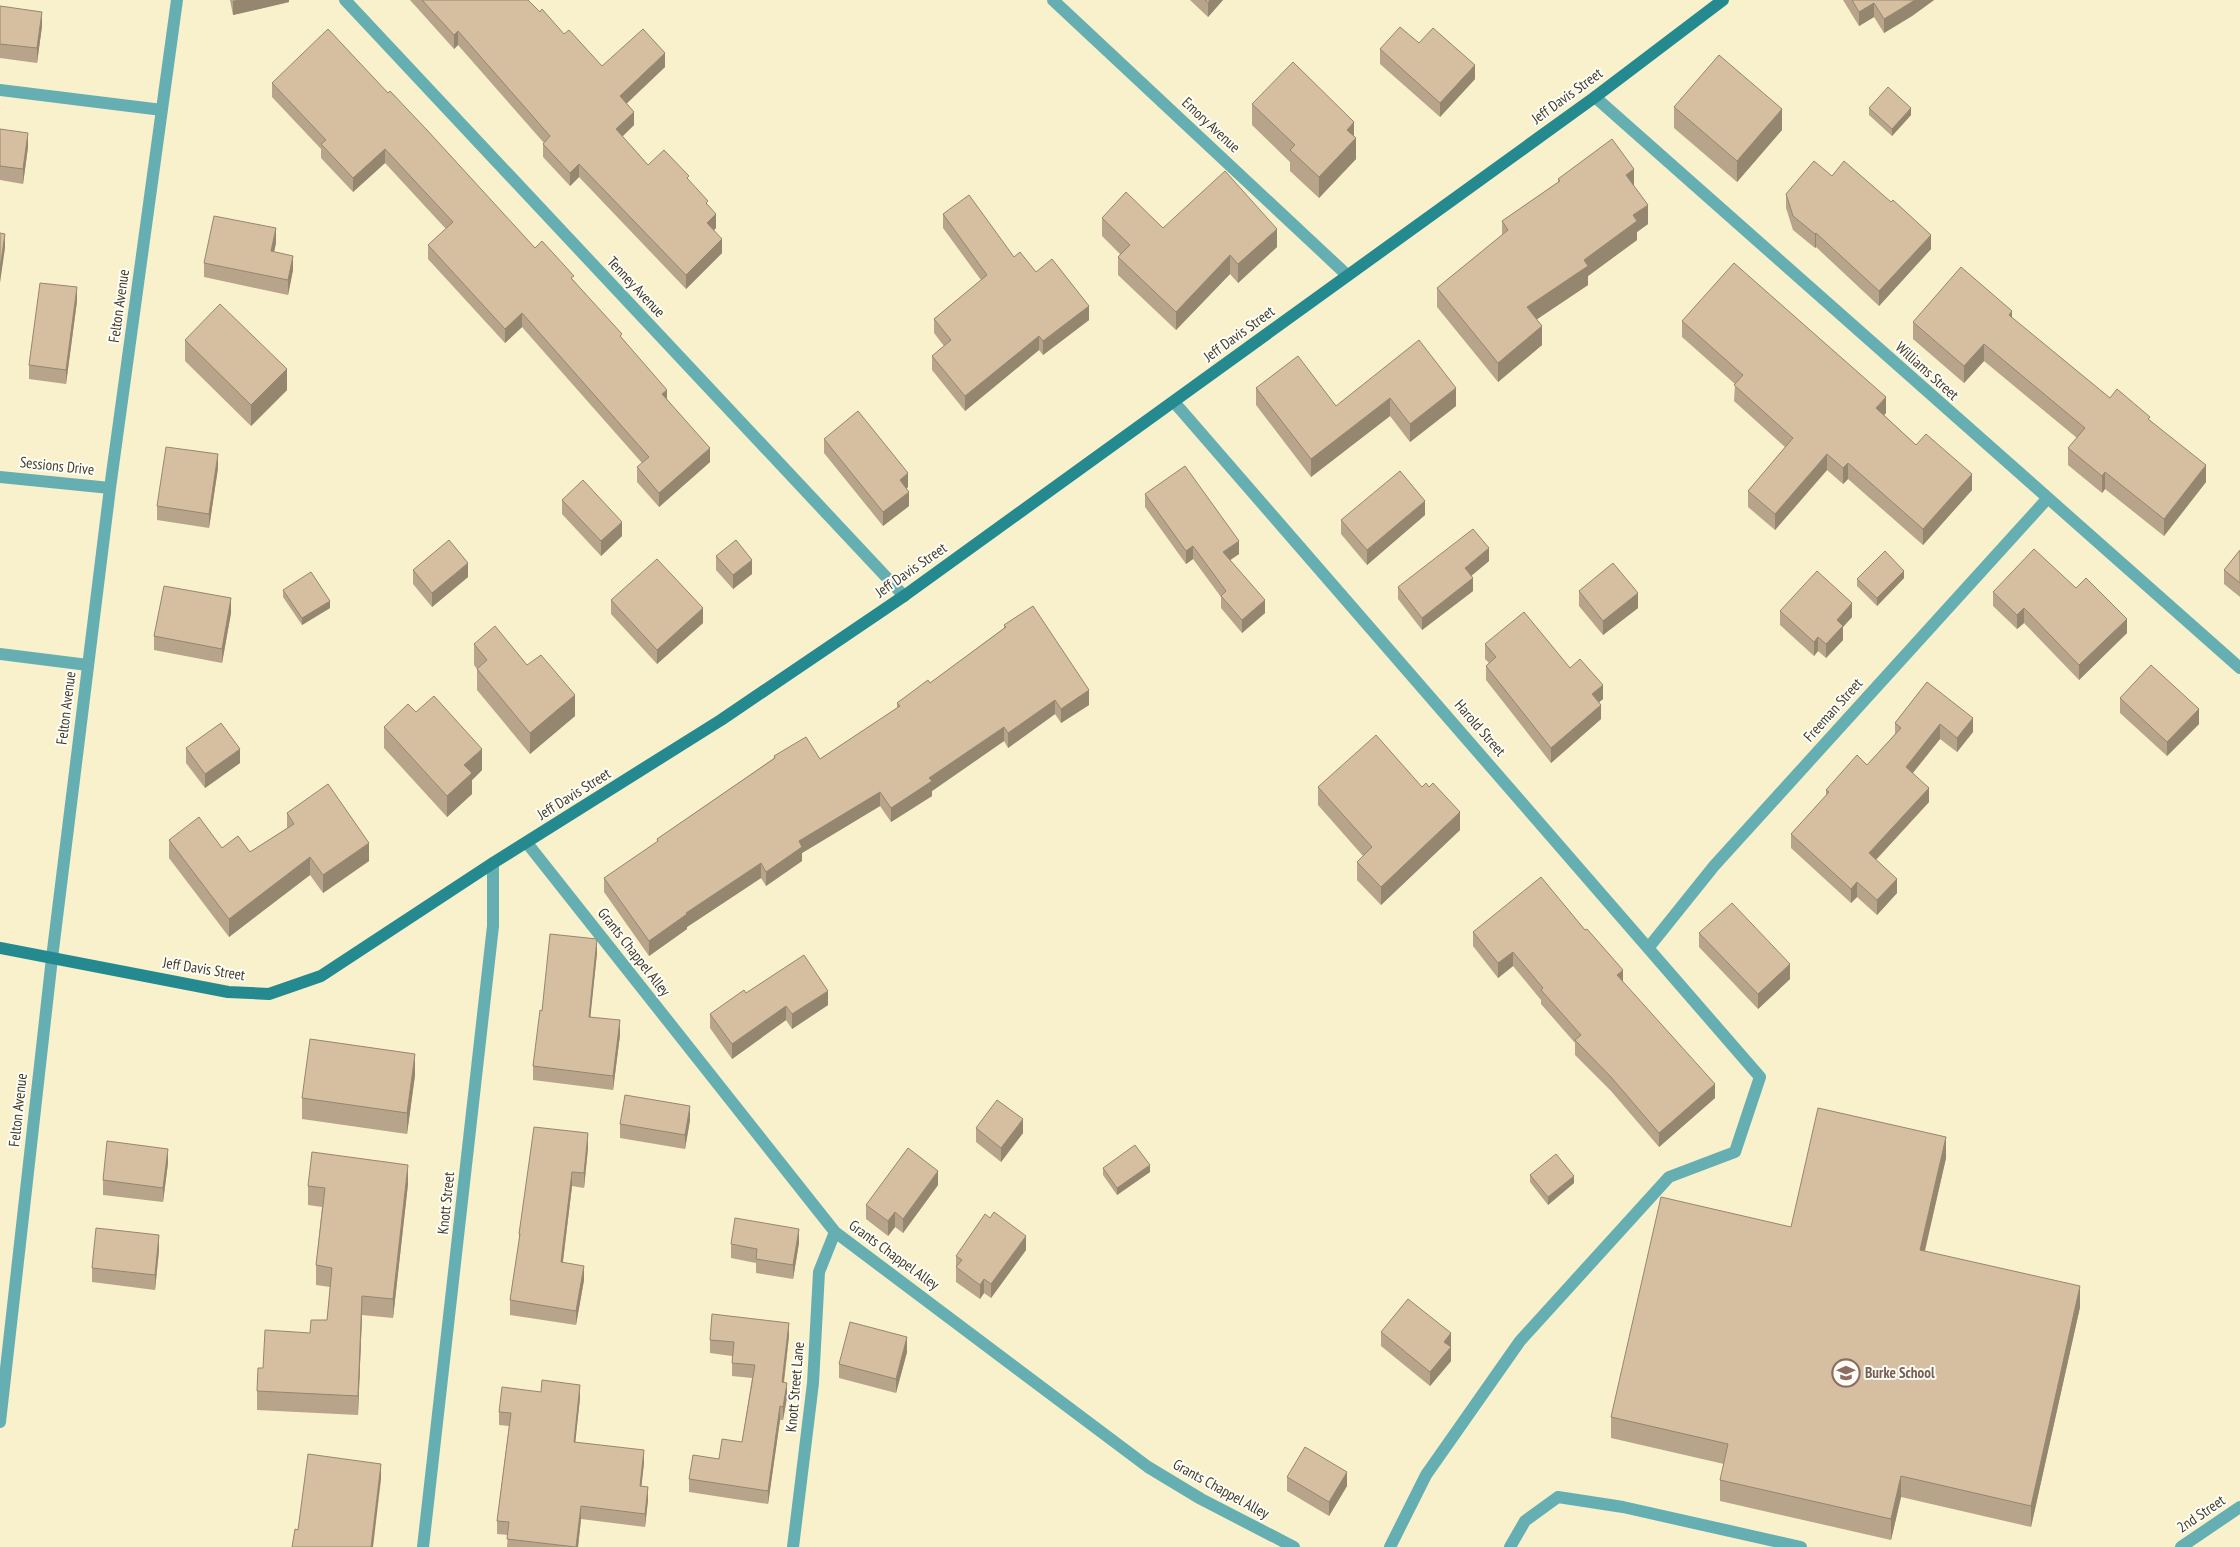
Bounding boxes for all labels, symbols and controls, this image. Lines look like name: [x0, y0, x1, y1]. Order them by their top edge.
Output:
street label: Jeff Davis Street: [1527, 64, 1606, 128]
street label: Emory Avenue: [1178, 93, 1244, 156]
street label: Tenney Avenue: [603, 252, 669, 321]
street label: Felton Avenue: [104, 268, 133, 344]
street label: Jeff Davis Street: [1199, 302, 1278, 366]
street label: Williams Street: [1892, 337, 1963, 404]
street label: Sessions Drive: [19, 452, 95, 479]
street label: Jeff Davis Street: [870, 538, 950, 602]
street label: Felton Avenue: [52, 670, 79, 746]
street label: Freeman Street: [1799, 674, 1866, 745]
street label: Harold Street: [1451, 695, 1510, 760]
street label: Jeff Davis Street: [533, 764, 614, 824]
street label: Grants Chappel Alley: [594, 904, 675, 1000]
street label: Jeff Davis Street: [161, 952, 247, 984]
street label: Felton Avenue: [4, 1072, 31, 1148]
street label: Knott Street: [433, 1171, 458, 1235]
street label: Grants Chappel Alley: [845, 1215, 943, 1294]
street label: Knott Street Lane: [781, 1341, 808, 1433]
school or university icon: Burke School: [1831, 1358, 1861, 1388]
place label: Burke School: [1865, 1363, 1935, 1382]
street label: Grants Chappel Alley: [1170, 1454, 1273, 1523]
street label: 2nd Street: [2173, 1491, 2228, 1537]

